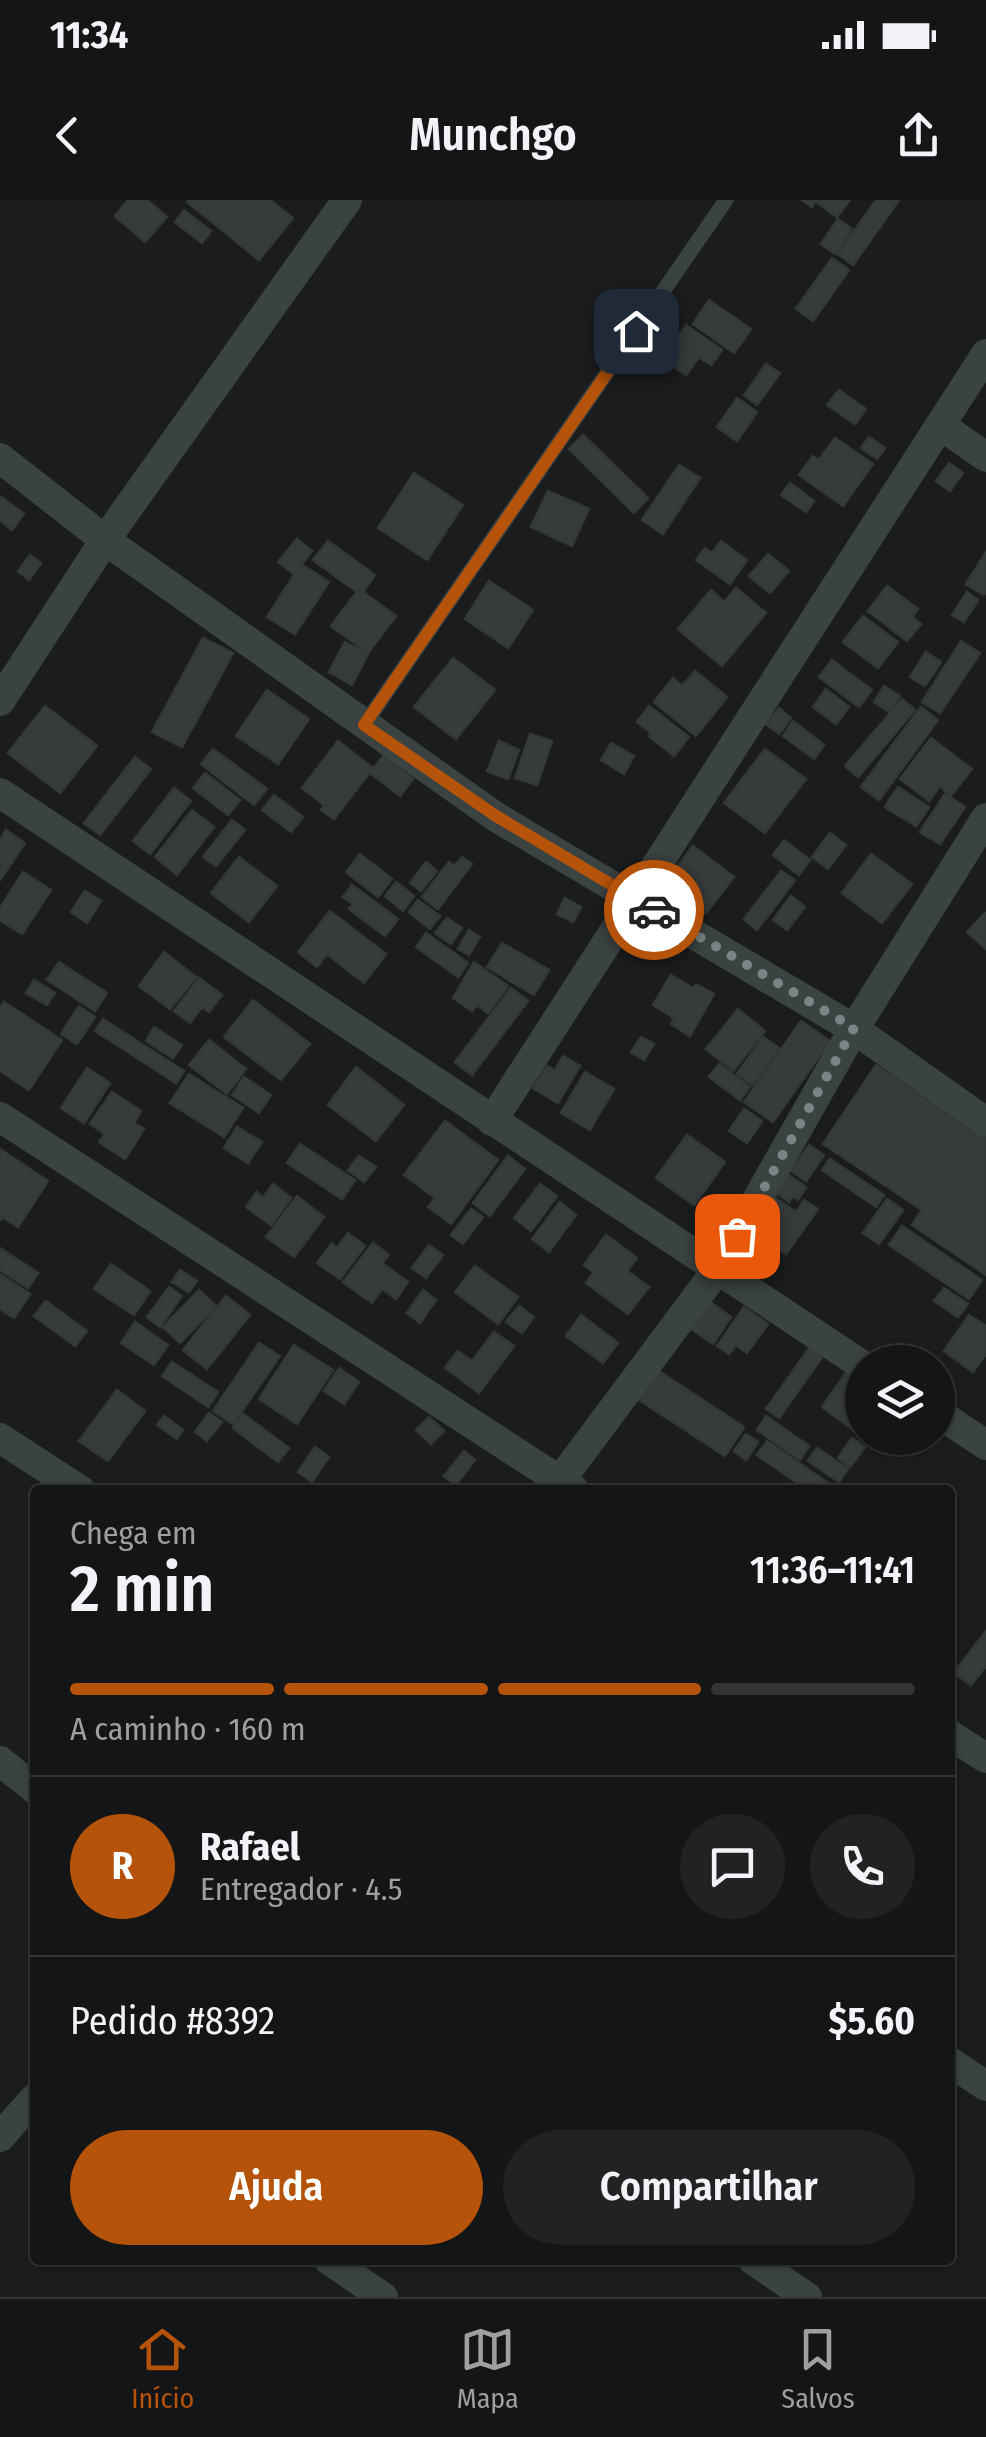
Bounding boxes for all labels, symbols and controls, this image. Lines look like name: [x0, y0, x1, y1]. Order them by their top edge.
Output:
text: 11:34: [50, 12, 128, 58]
icon: back: [40, 108, 95, 163]
text: Munchgo: [409, 108, 577, 162]
icon: share: [891, 108, 946, 163]
pin: [594, 289, 679, 374]
icon: home: [609, 304, 664, 359]
courier: [604, 860, 704, 960]
icon: car: [627, 883, 682, 938]
pin: [695, 1194, 780, 1279]
icon: bag: [710, 1209, 765, 1264]
map controls: [845, 1345, 955, 1455]
button: layers: [845, 1345, 955, 1455]
text: Chega em: [70, 1514, 197, 1552]
text: 11:36–11:41: [750, 1547, 915, 1593]
text: 2 min: [70, 1550, 214, 1628]
text: A caminho · 160 m: [70, 1710, 306, 1748]
button: chat: [680, 1814, 785, 1919]
button: phone: [810, 1814, 915, 1919]
text: Rafael: [200, 1824, 300, 1870]
text: R: [112, 1843, 133, 1889]
text: Entregador · 4.5: [200, 1870, 402, 1908]
text: Pedido #8392: [70, 1998, 275, 2044]
text: $5.60: [828, 1998, 915, 2044]
button: Ajuda: [70, 2130, 483, 2245]
button: Compartilhar: [503, 2130, 915, 2245]
tab: Início: [131, 2322, 194, 2415]
tab: Mapa: [457, 2322, 519, 2415]
tab: Salvos: [781, 2322, 855, 2415]

